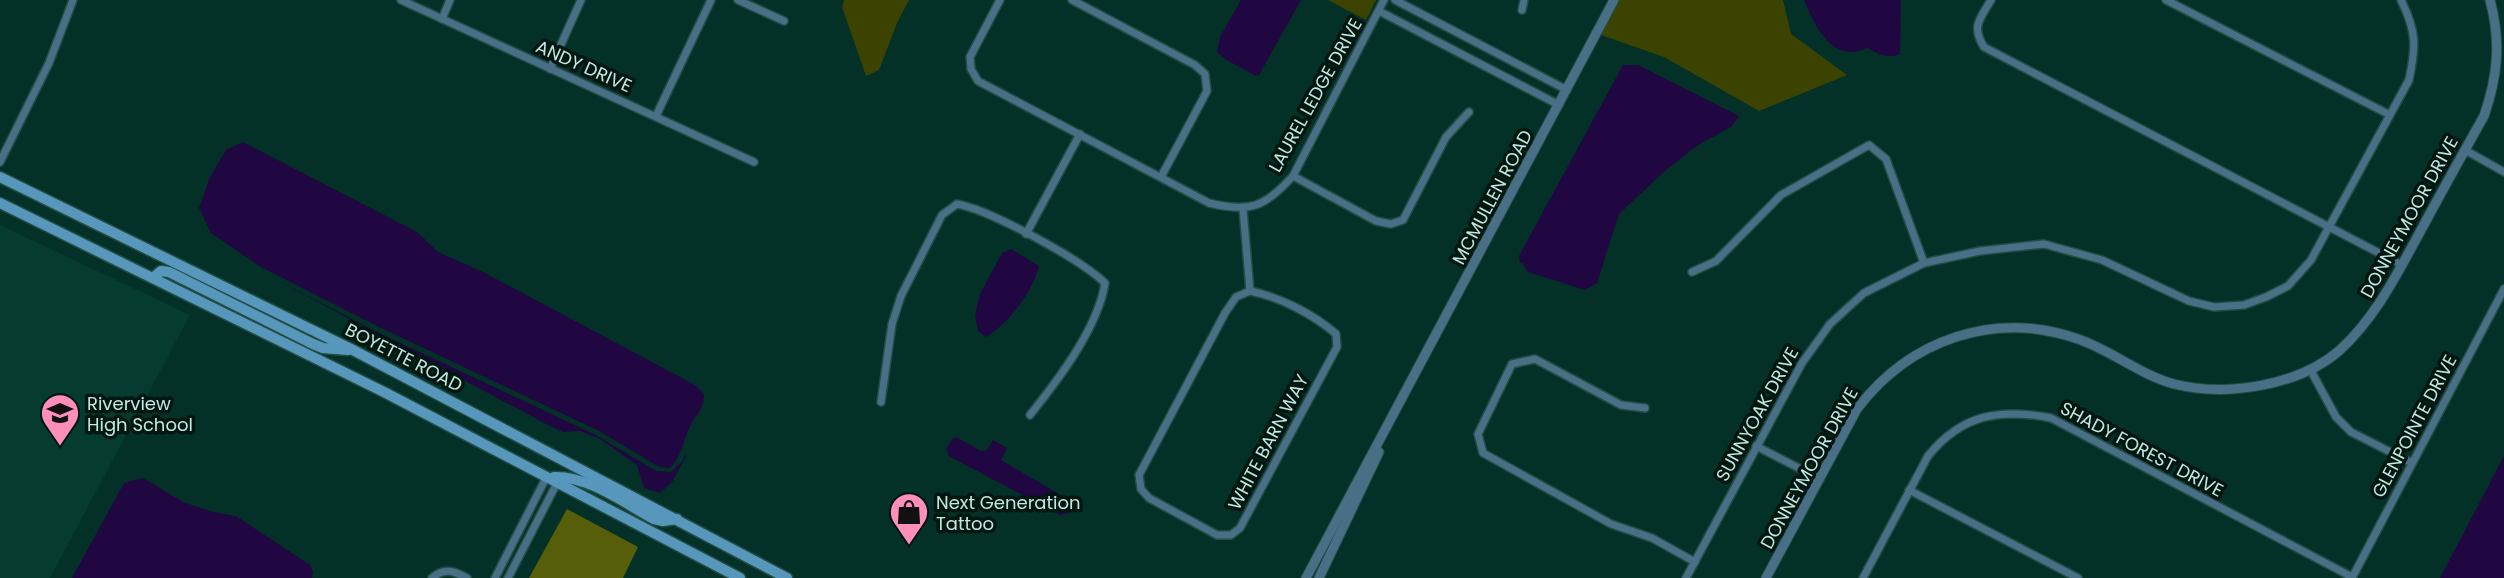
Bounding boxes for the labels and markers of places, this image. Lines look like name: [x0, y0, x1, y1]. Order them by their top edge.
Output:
place label: Riverview High School: [87, 391, 193, 437]
school or university icon: Riverview High School: [39, 392, 81, 447]
place label: Next Generation Tattoo: [936, 490, 1081, 536]
shop icon: Next Generation Tattoo: [888, 491, 930, 546]

